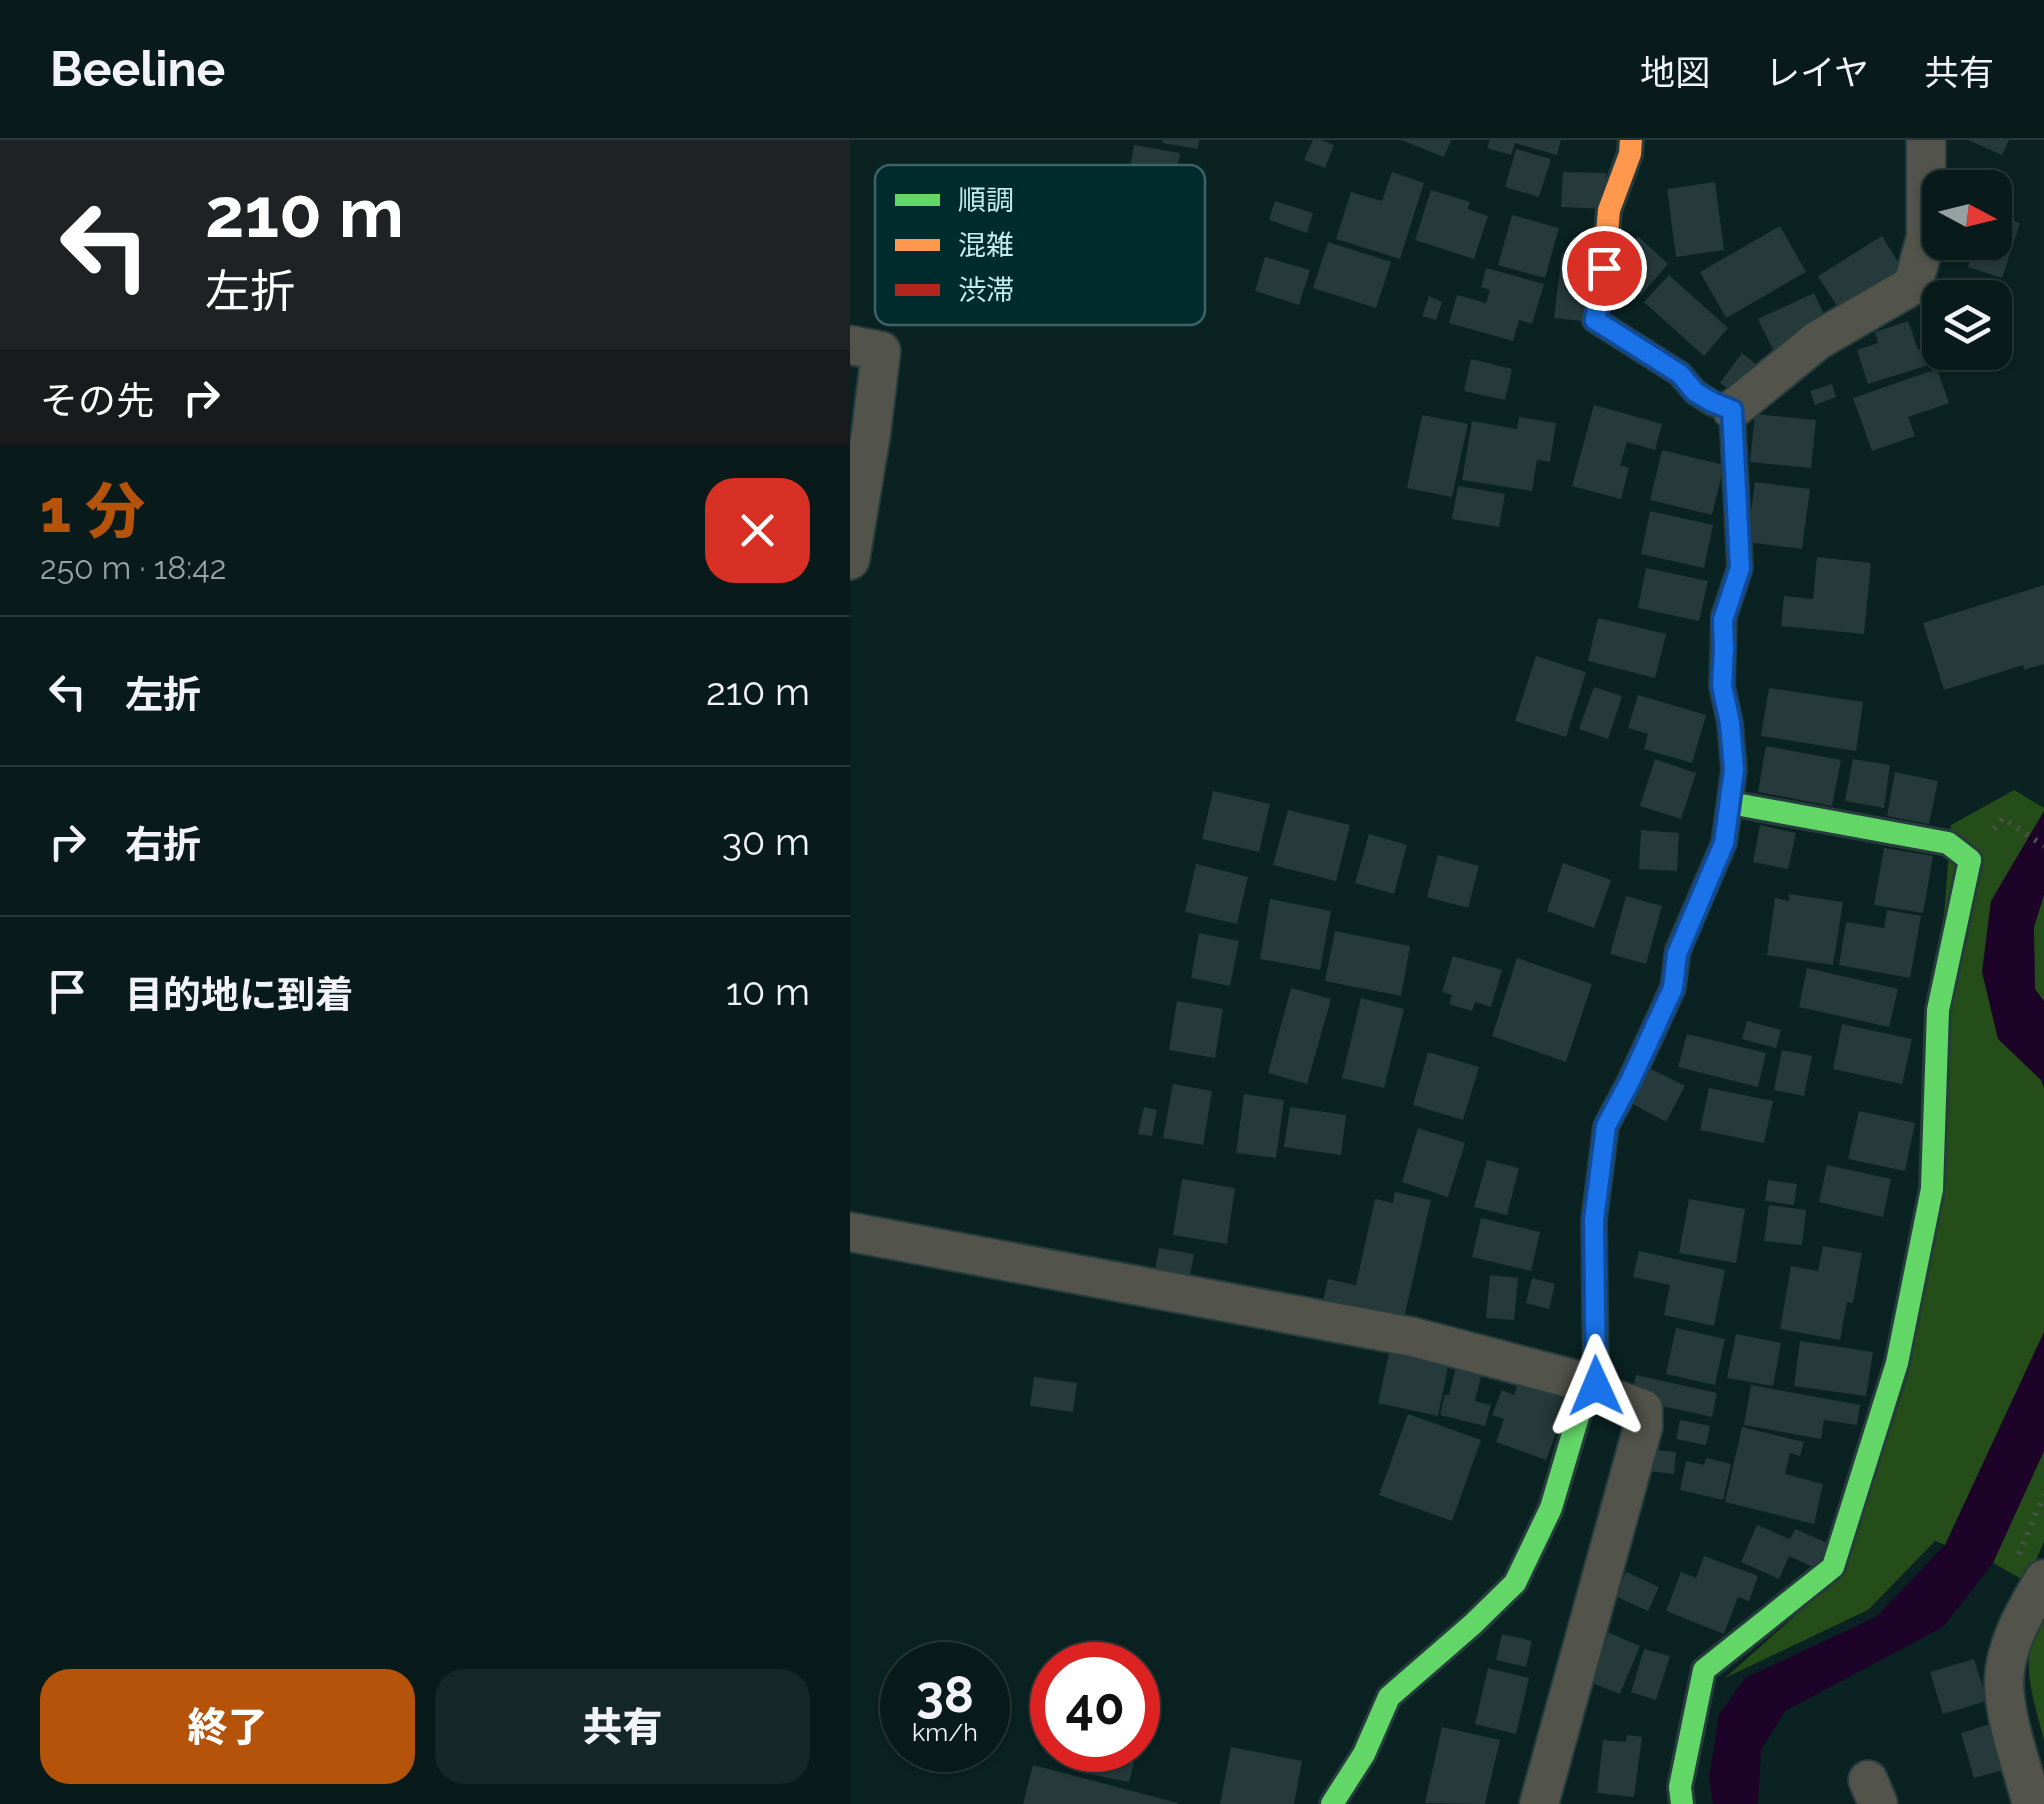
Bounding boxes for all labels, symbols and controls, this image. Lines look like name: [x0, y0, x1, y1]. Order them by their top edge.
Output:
text: Beeline: [50, 41, 225, 97]
text: 地図: [1640, 52, 1710, 93]
text: レイヤ: [1765, 52, 1869, 93]
text: 共有: [1924, 52, 1994, 93]
legend: [875, 165, 1205, 325]
north arrow: [1922, 170, 2012, 260]
map controls: [1922, 170, 2012, 370]
text: 210 m: [205, 171, 404, 253]
icon: left: [40, 180, 170, 310]
text: 順調: [958, 184, 1014, 217]
pin: [1562, 226, 1647, 311]
text: 混雑: [958, 229, 1014, 262]
icon: arrive: [1577, 241, 1632, 296]
text: 左折: [205, 265, 295, 318]
text: 渋滞: [958, 274, 1014, 307]
button: layers: [1922, 280, 2012, 370]
icon: right: [174, 370, 229, 425]
text: その先: [40, 378, 154, 423]
text: 1 分: [40, 476, 145, 546]
button: close: [705, 478, 810, 583]
text: 250 m · 18:42: [40, 549, 226, 586]
icon: left: [40, 664, 95, 719]
text: 210 m: [706, 669, 810, 714]
text: 左折: [125, 672, 201, 717]
icon: right: [40, 814, 95, 869]
text: 30 m: [722, 819, 810, 864]
text: 右折: [125, 822, 201, 867]
icon: arrive: [40, 964, 95, 1019]
text: 10 m: [726, 969, 810, 1014]
text: 目的地に到着: [125, 972, 353, 1017]
position arrow: [1544, 1334, 1648, 1438]
speed limit sign: 40: [1030, 1642, 1160, 1772]
text: 38: [916, 1665, 974, 1724]
button: 終了: [40, 1669, 415, 1784]
button: 共有: [435, 1669, 810, 1784]
text: km/h: [912, 1717, 978, 1747]

